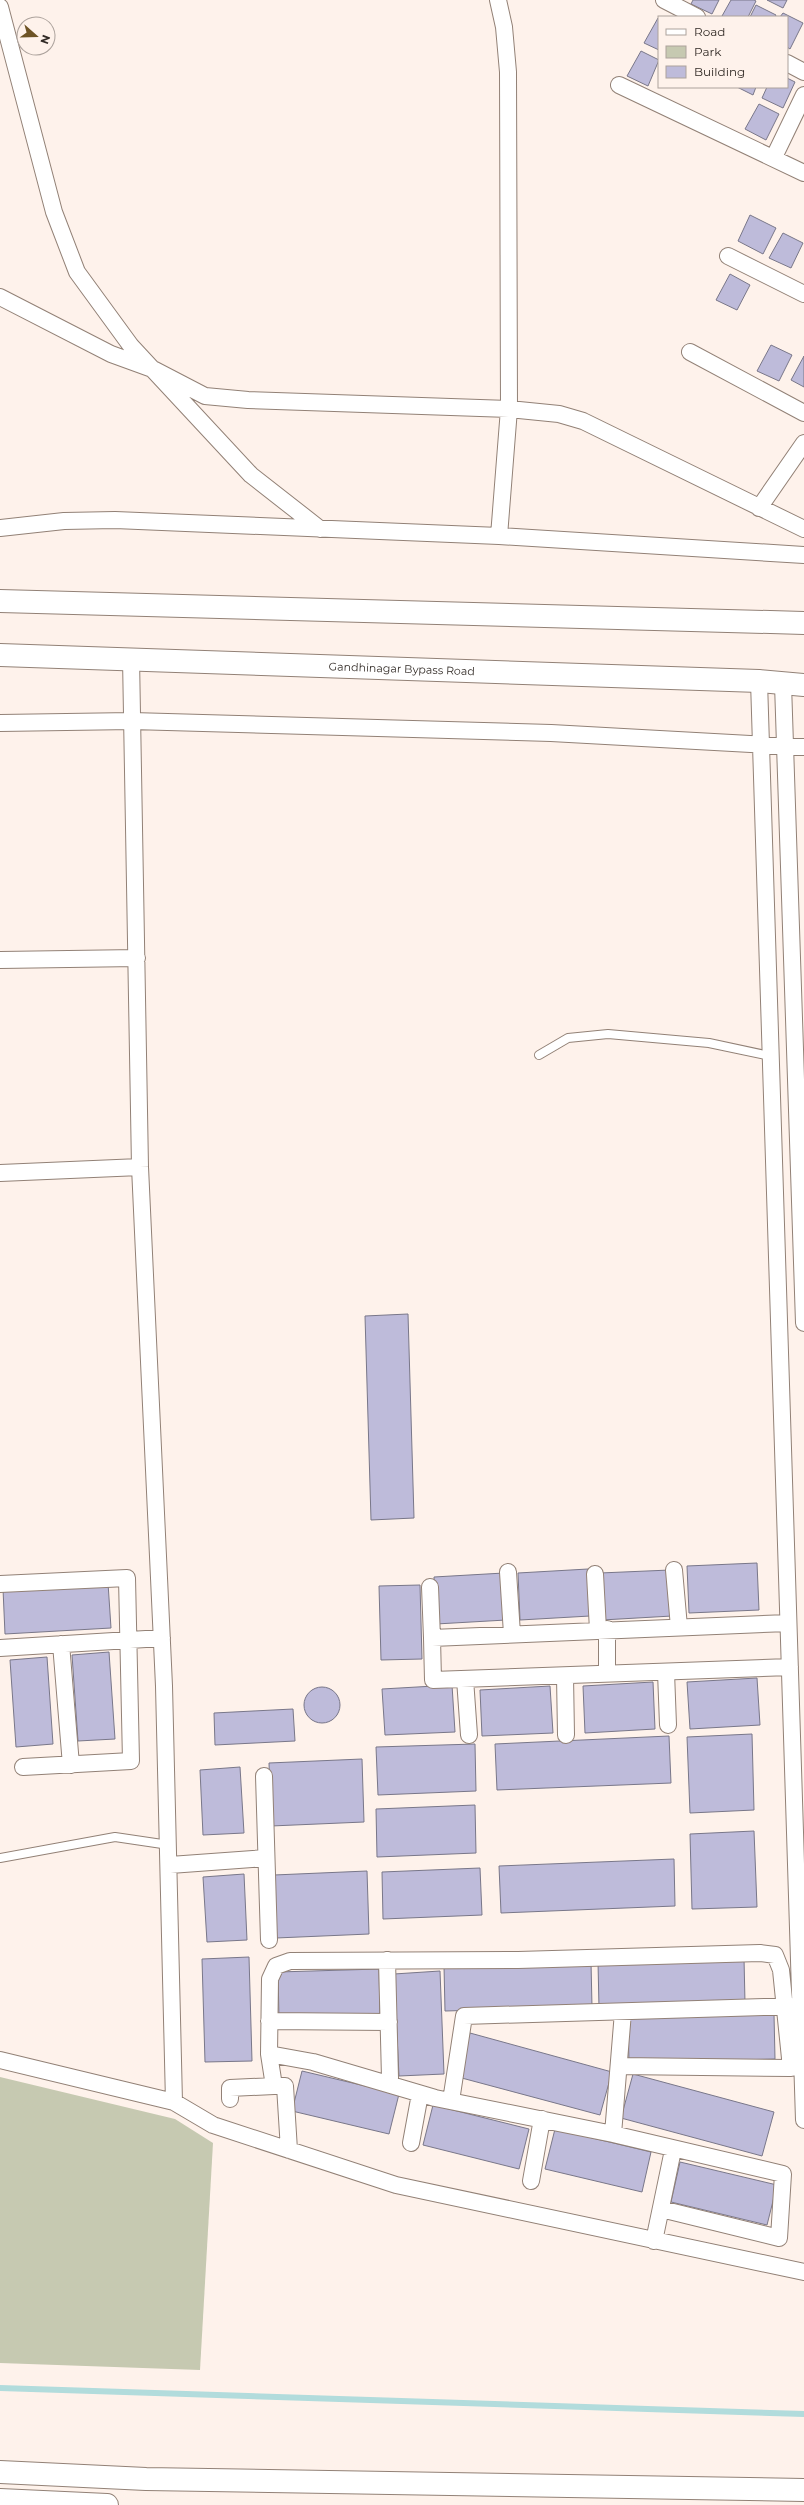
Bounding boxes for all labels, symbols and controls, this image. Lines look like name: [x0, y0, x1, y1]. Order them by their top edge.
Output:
north arrow: [16, 16, 56, 56]
legend: [658, 16, 788, 88]
text: Road: [694, 24, 725, 39]
text: N: [37, 33, 53, 46]
text: Park: [694, 44, 722, 59]
text: Building: [694, 64, 745, 79]
street label: Gandhinagar Bypass Road: [328, 659, 475, 678]

